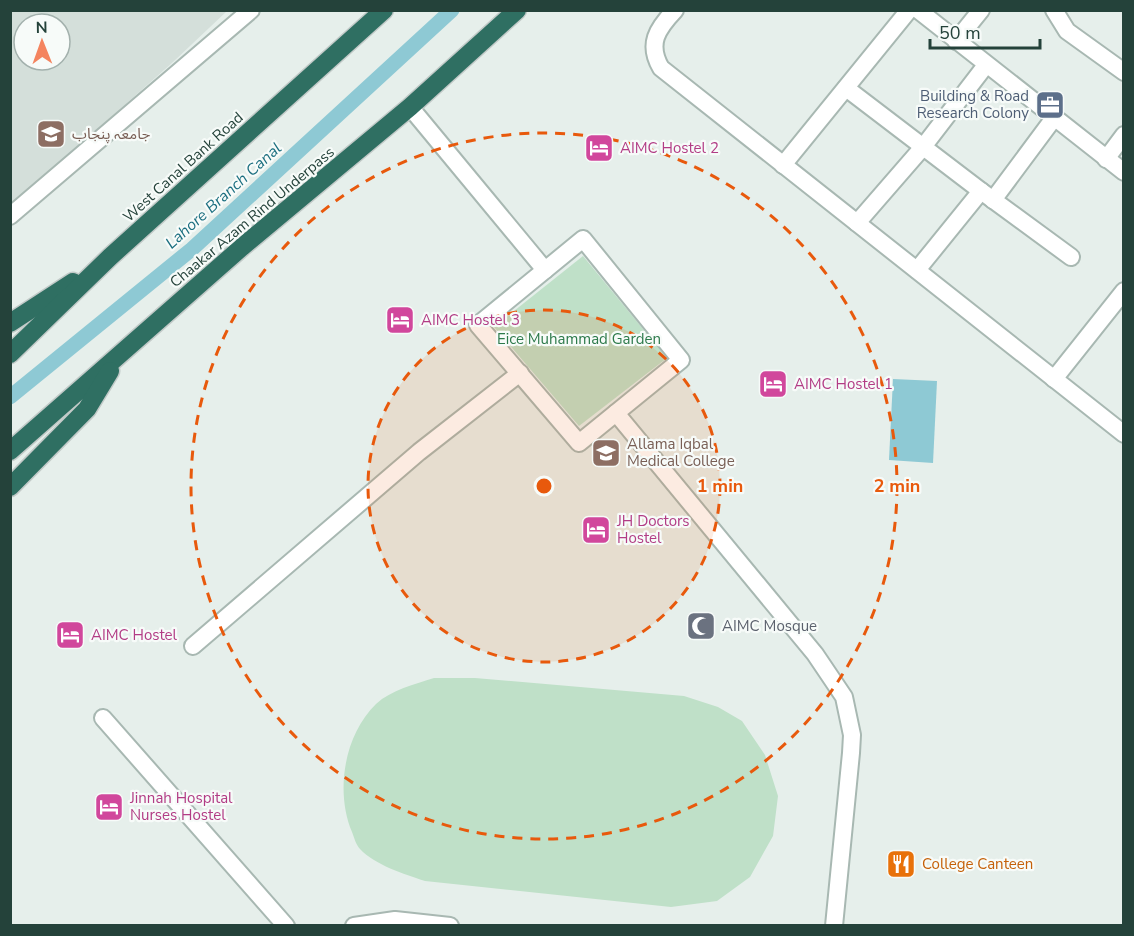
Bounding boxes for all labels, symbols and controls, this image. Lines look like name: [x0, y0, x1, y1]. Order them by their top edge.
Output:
north arrow: [12, 12, 72, 72]
scale bar: [930, 12, 1040, 50]
text: N: [36, 17, 48, 39]
text: 50 m: [939, 21, 981, 45]
place label: Building & Road Research Colony: [917, 86, 1029, 123]
office icon: Building & Road Research Colony: [1034, 89, 1066, 121]
street label: West Canal Bank Road: [119, 108, 247, 226]
school or university icon: جامعہ پنجاب: [35, 118, 67, 150]
place label: جامعہ پنجاب: [72, 124, 151, 144]
hotel icon: AIMC Hostel 2: [583, 132, 615, 164]
water label: Lahore Branch Canal: [161, 137, 287, 254]
place label: AIMC Hostel 2: [620, 138, 719, 158]
street label: Chaakar Azam Rind Underpass: [166, 142, 338, 292]
hotel icon: AIMC Hostel 3: [384, 304, 416, 336]
place label: AIMC Hostel 3: [421, 310, 520, 330]
park label: Eice Muhammad Garden: [497, 329, 661, 349]
hotel icon: AIMC Hostel 1: [757, 368, 789, 400]
place label: AIMC Hostel 1: [794, 374, 893, 394]
place label: Allama Iqbal Medical College: [627, 434, 735, 471]
school or university icon: Allama Iqbal Medical College: [590, 437, 622, 469]
text: 1 min: [697, 474, 743, 498]
text: 2 min: [874, 474, 920, 498]
centre of rings: [534, 476, 554, 496]
place label: JH Doctors Hostel: [616, 511, 690, 548]
hotel icon: JH Doctors Hostel: [580, 514, 612, 546]
mosque icon: AIMC Mosque: [685, 610, 717, 642]
place label: AIMC Mosque: [722, 616, 817, 636]
hotel icon: AIMC Hostel: [54, 619, 86, 651]
place label: AIMC Hostel: [91, 625, 178, 645]
place label: Jinnah Hospital Nurses Hostel: [129, 788, 233, 825]
hotel icon: Jinnah Hospital Nurses Hostel: [93, 791, 125, 823]
restaurant icon: College Canteen: [885, 848, 917, 880]
place label: College Canteen: [922, 854, 1033, 874]

